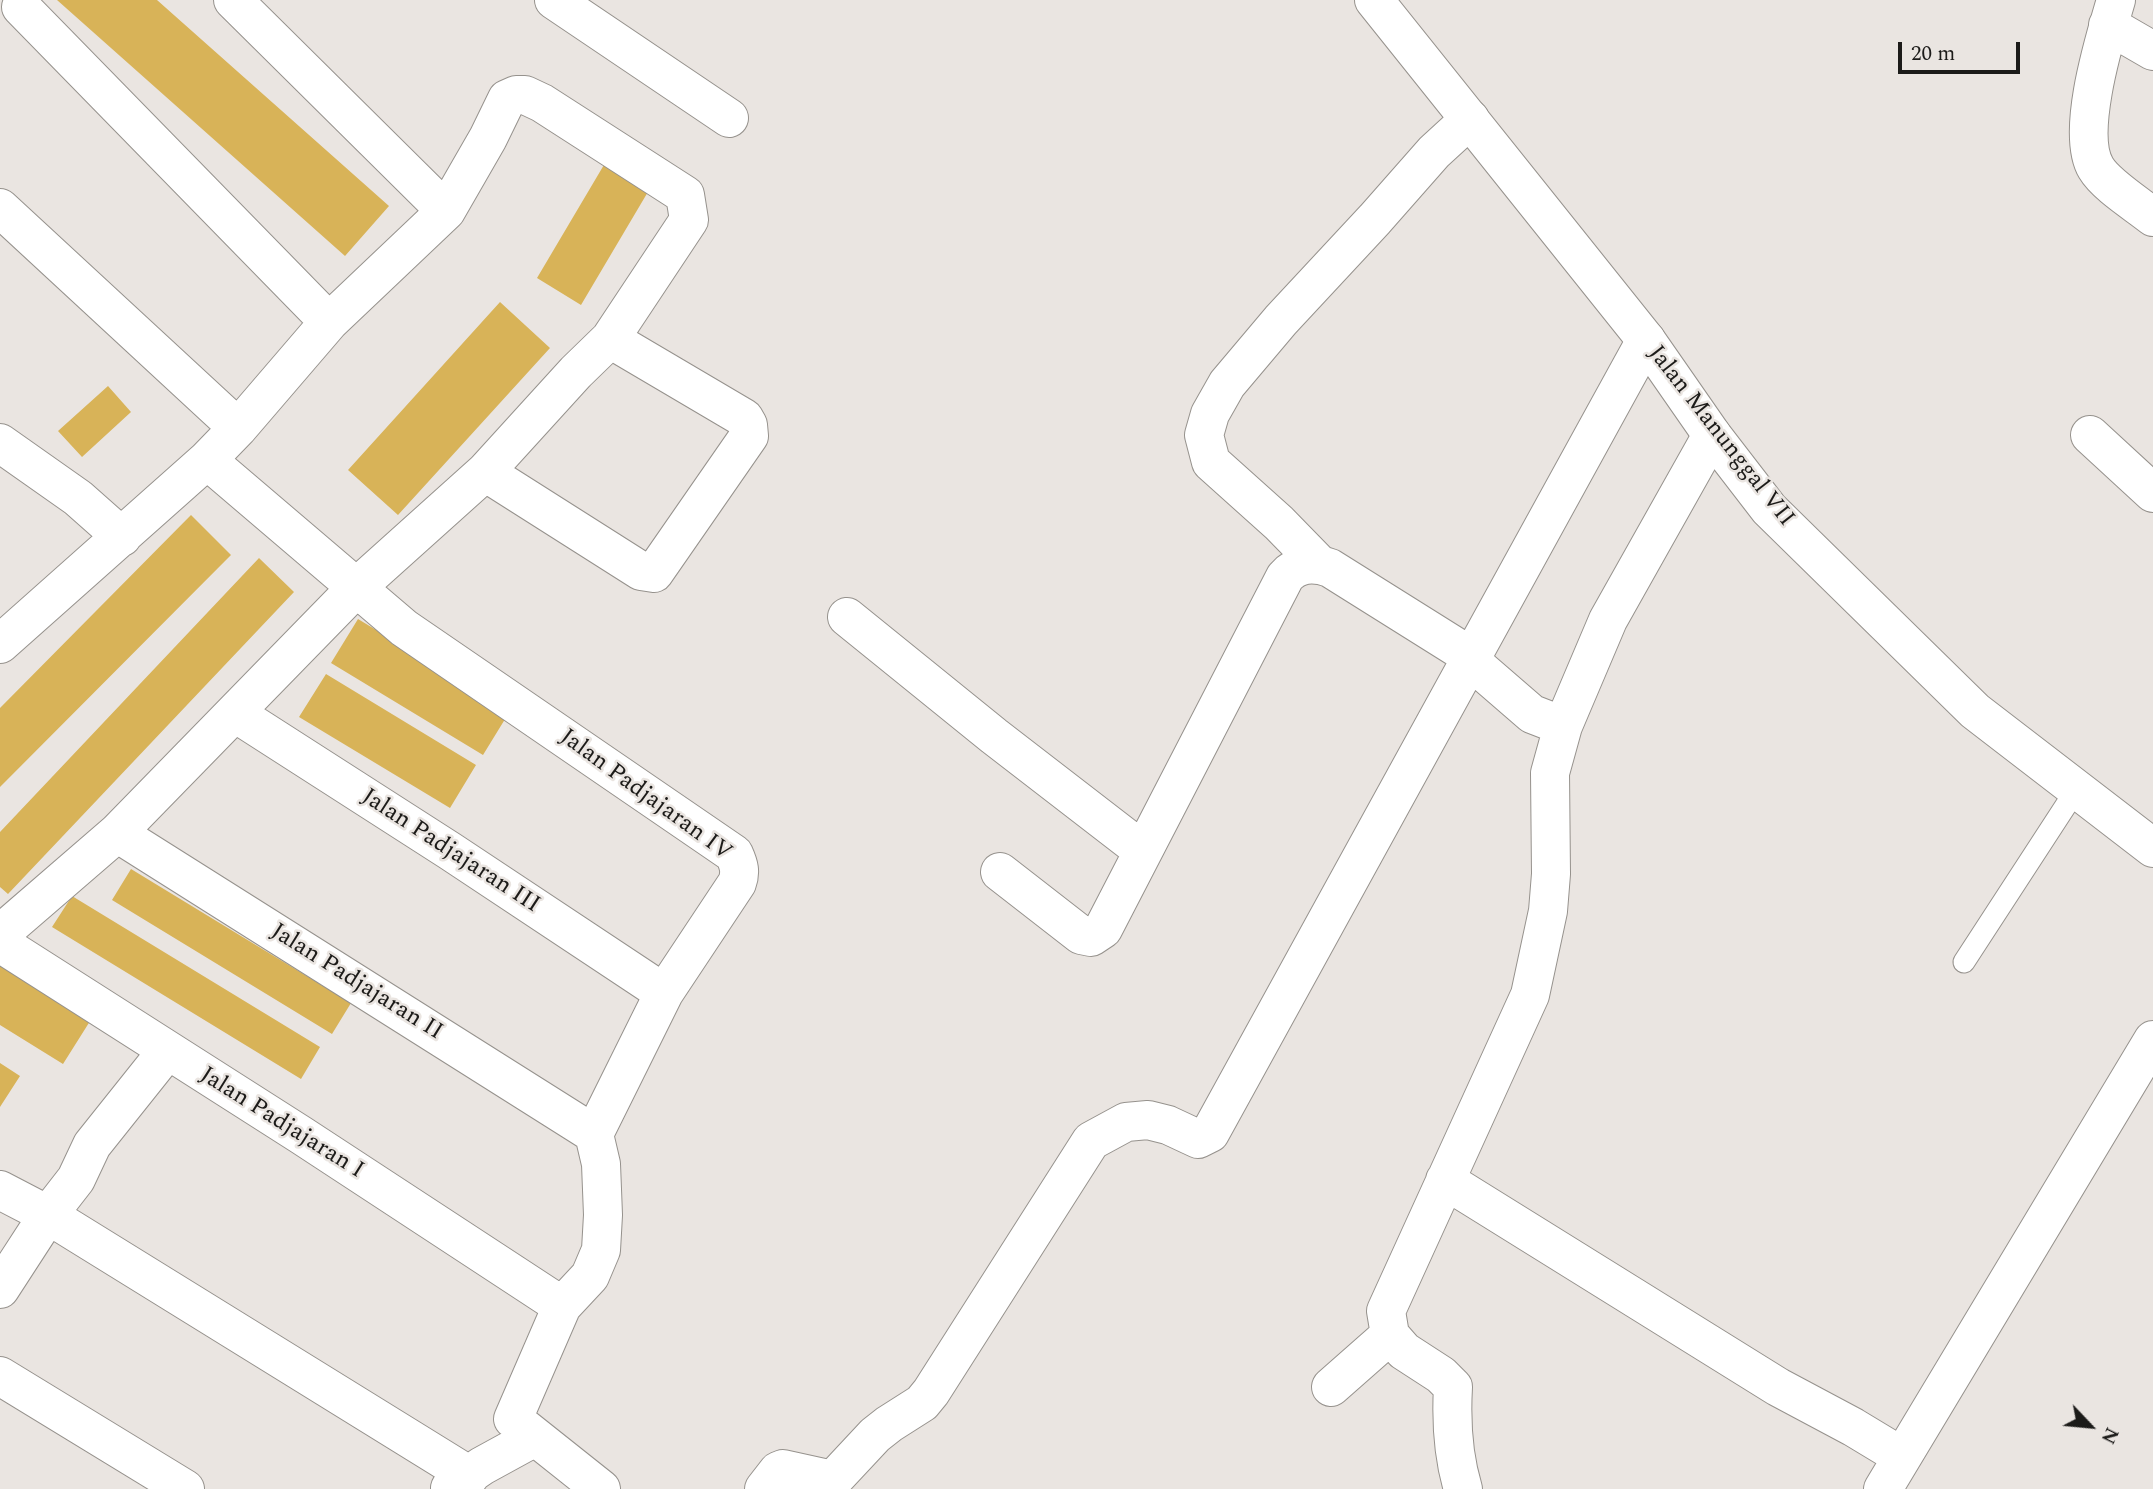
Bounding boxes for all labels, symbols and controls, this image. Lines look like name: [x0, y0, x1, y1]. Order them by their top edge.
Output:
scale bar: [1901, 28, 2024, 72]
text: 20 m: [1911, 38, 1955, 70]
street label: Jalan Manunggal VII: [1640, 341, 1800, 533]
street label: Jalan Padjajaran IV: [553, 724, 737, 868]
street label: Jalan Padjajaran III: [355, 784, 545, 920]
street label: Jalan Padjajaran II: [265, 918, 447, 1048]
street label: Jalan Padjajaran I: [193, 1062, 369, 1186]
north arrow: [2055, 1391, 2125, 1461]
text: N: [2093, 1422, 2126, 1449]

